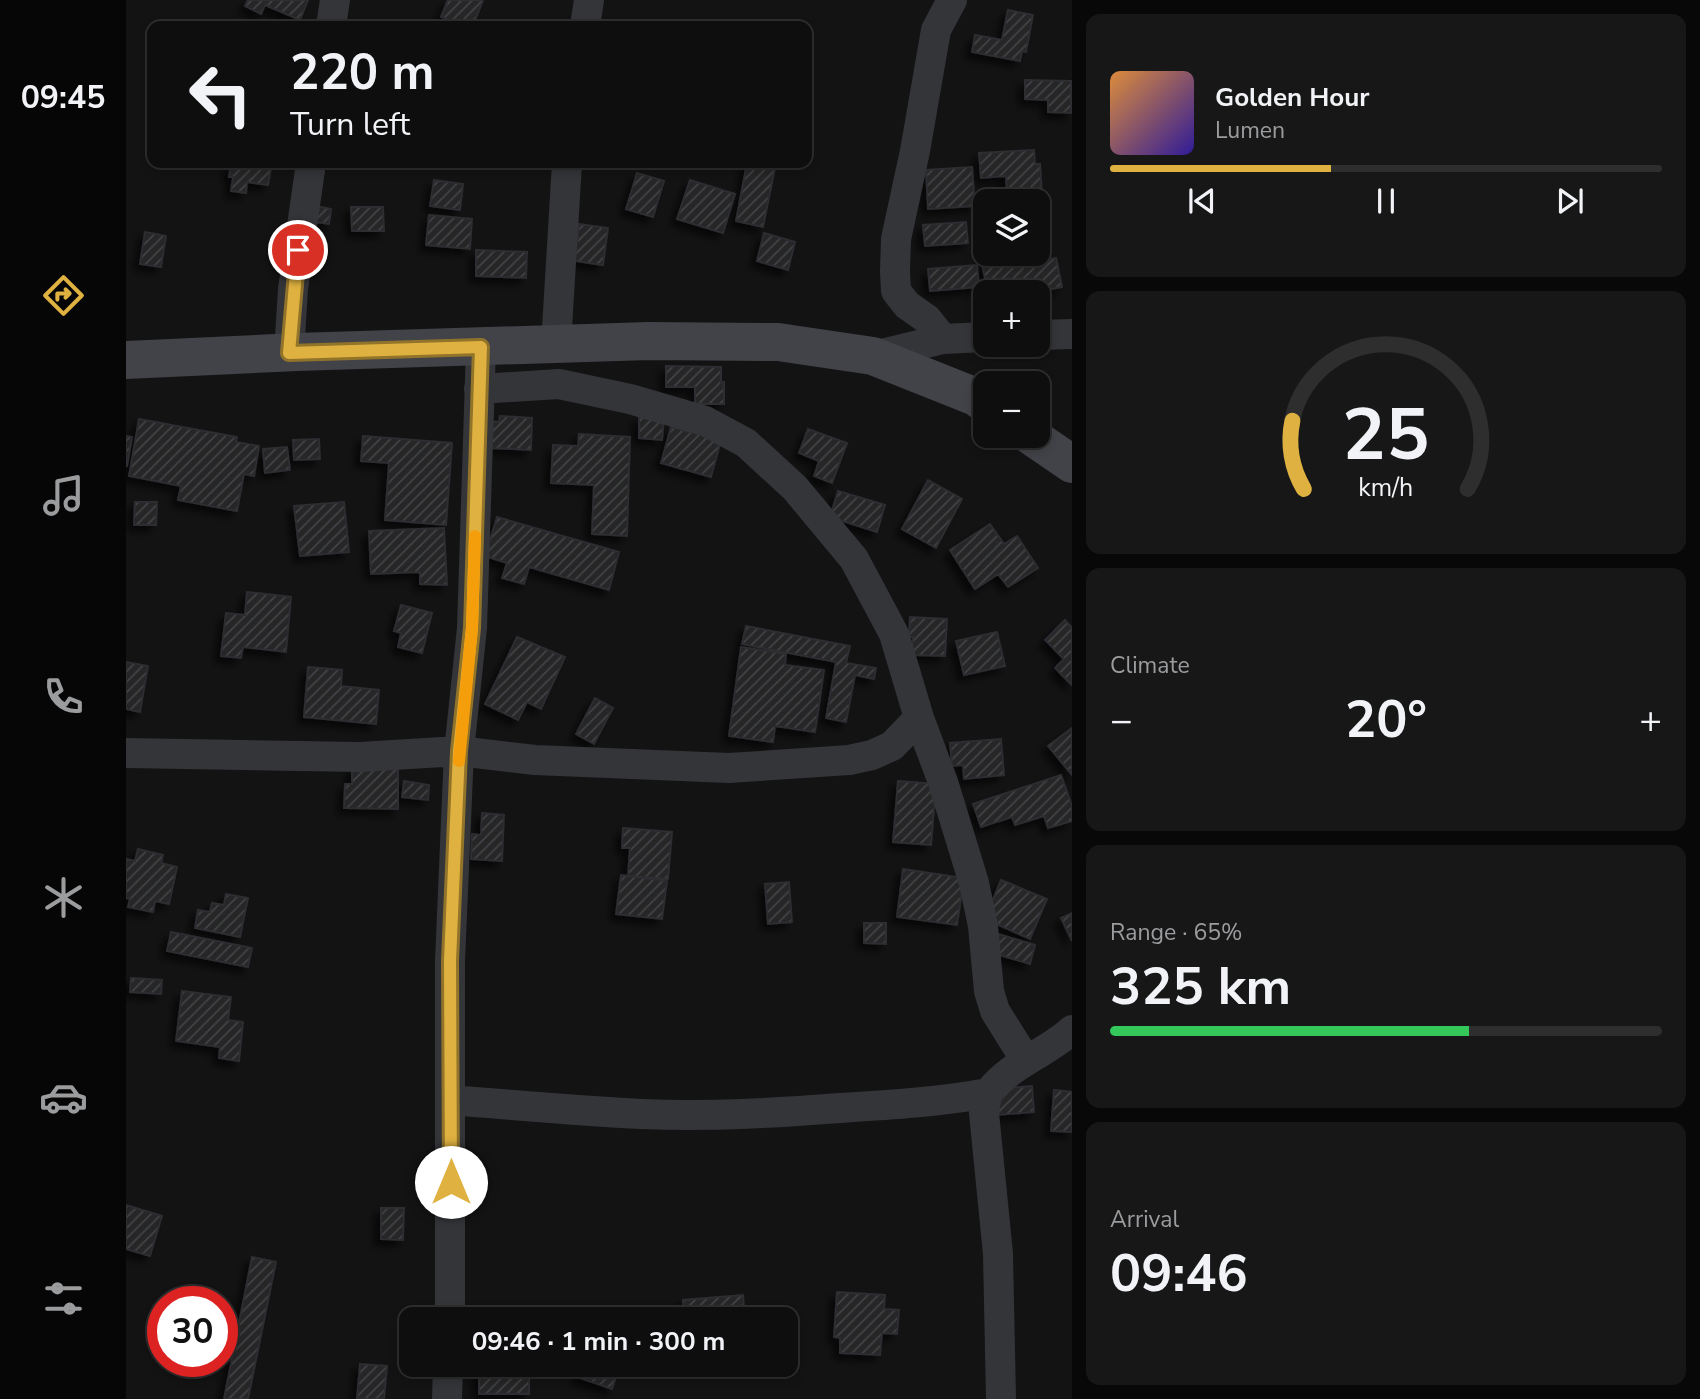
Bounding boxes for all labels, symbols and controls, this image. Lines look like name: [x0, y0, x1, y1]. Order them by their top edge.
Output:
text: 220 m: [290, 39, 434, 106]
icon: left: [175, 49, 266, 140]
text: 09:45: [21, 76, 105, 119]
text: Golden Hour: [1215, 80, 1370, 115]
text: Turn left: [290, 103, 410, 146]
text: Lumen: [1215, 115, 1285, 146]
icon: previous: [1183, 182, 1221, 220]
icon: pause: [1367, 182, 1405, 220]
icon: next: [1551, 182, 1589, 220]
map controls: [973, 189, 1050, 448]
button: layers: [973, 189, 1050, 266]
pin: [268, 220, 328, 280]
icon: arrive: [279, 231, 317, 269]
icon: directions: [39, 271, 88, 320]
button: +: [973, 280, 1050, 357]
button: −: [973, 371, 1050, 448]
text: 25: [1342, 385, 1430, 485]
text: km/h: [1358, 470, 1414, 504]
icon: music: [39, 471, 88, 520]
text: Climate: [1110, 650, 1190, 681]
icon: phone: [39, 672, 88, 721]
text: 20°: [1345, 684, 1427, 755]
text: −: [1110, 695, 1133, 746]
text: +: [1639, 695, 1662, 746]
icon: climate: [39, 873, 88, 922]
text: Range · 65%: [1110, 917, 1242, 948]
text: 325 km: [1110, 951, 1291, 1022]
icon: car: [39, 1073, 88, 1122]
position arrow: [414, 1145, 488, 1219]
text: Arrival: [1110, 1204, 1179, 1235]
text: 09:46: [1110, 1238, 1248, 1309]
icon: filters: [39, 1274, 88, 1323]
speed limit sign: 30: [147, 1286, 238, 1377]
text: 09:46 · 1 min · 300 m: [472, 1324, 725, 1359]

